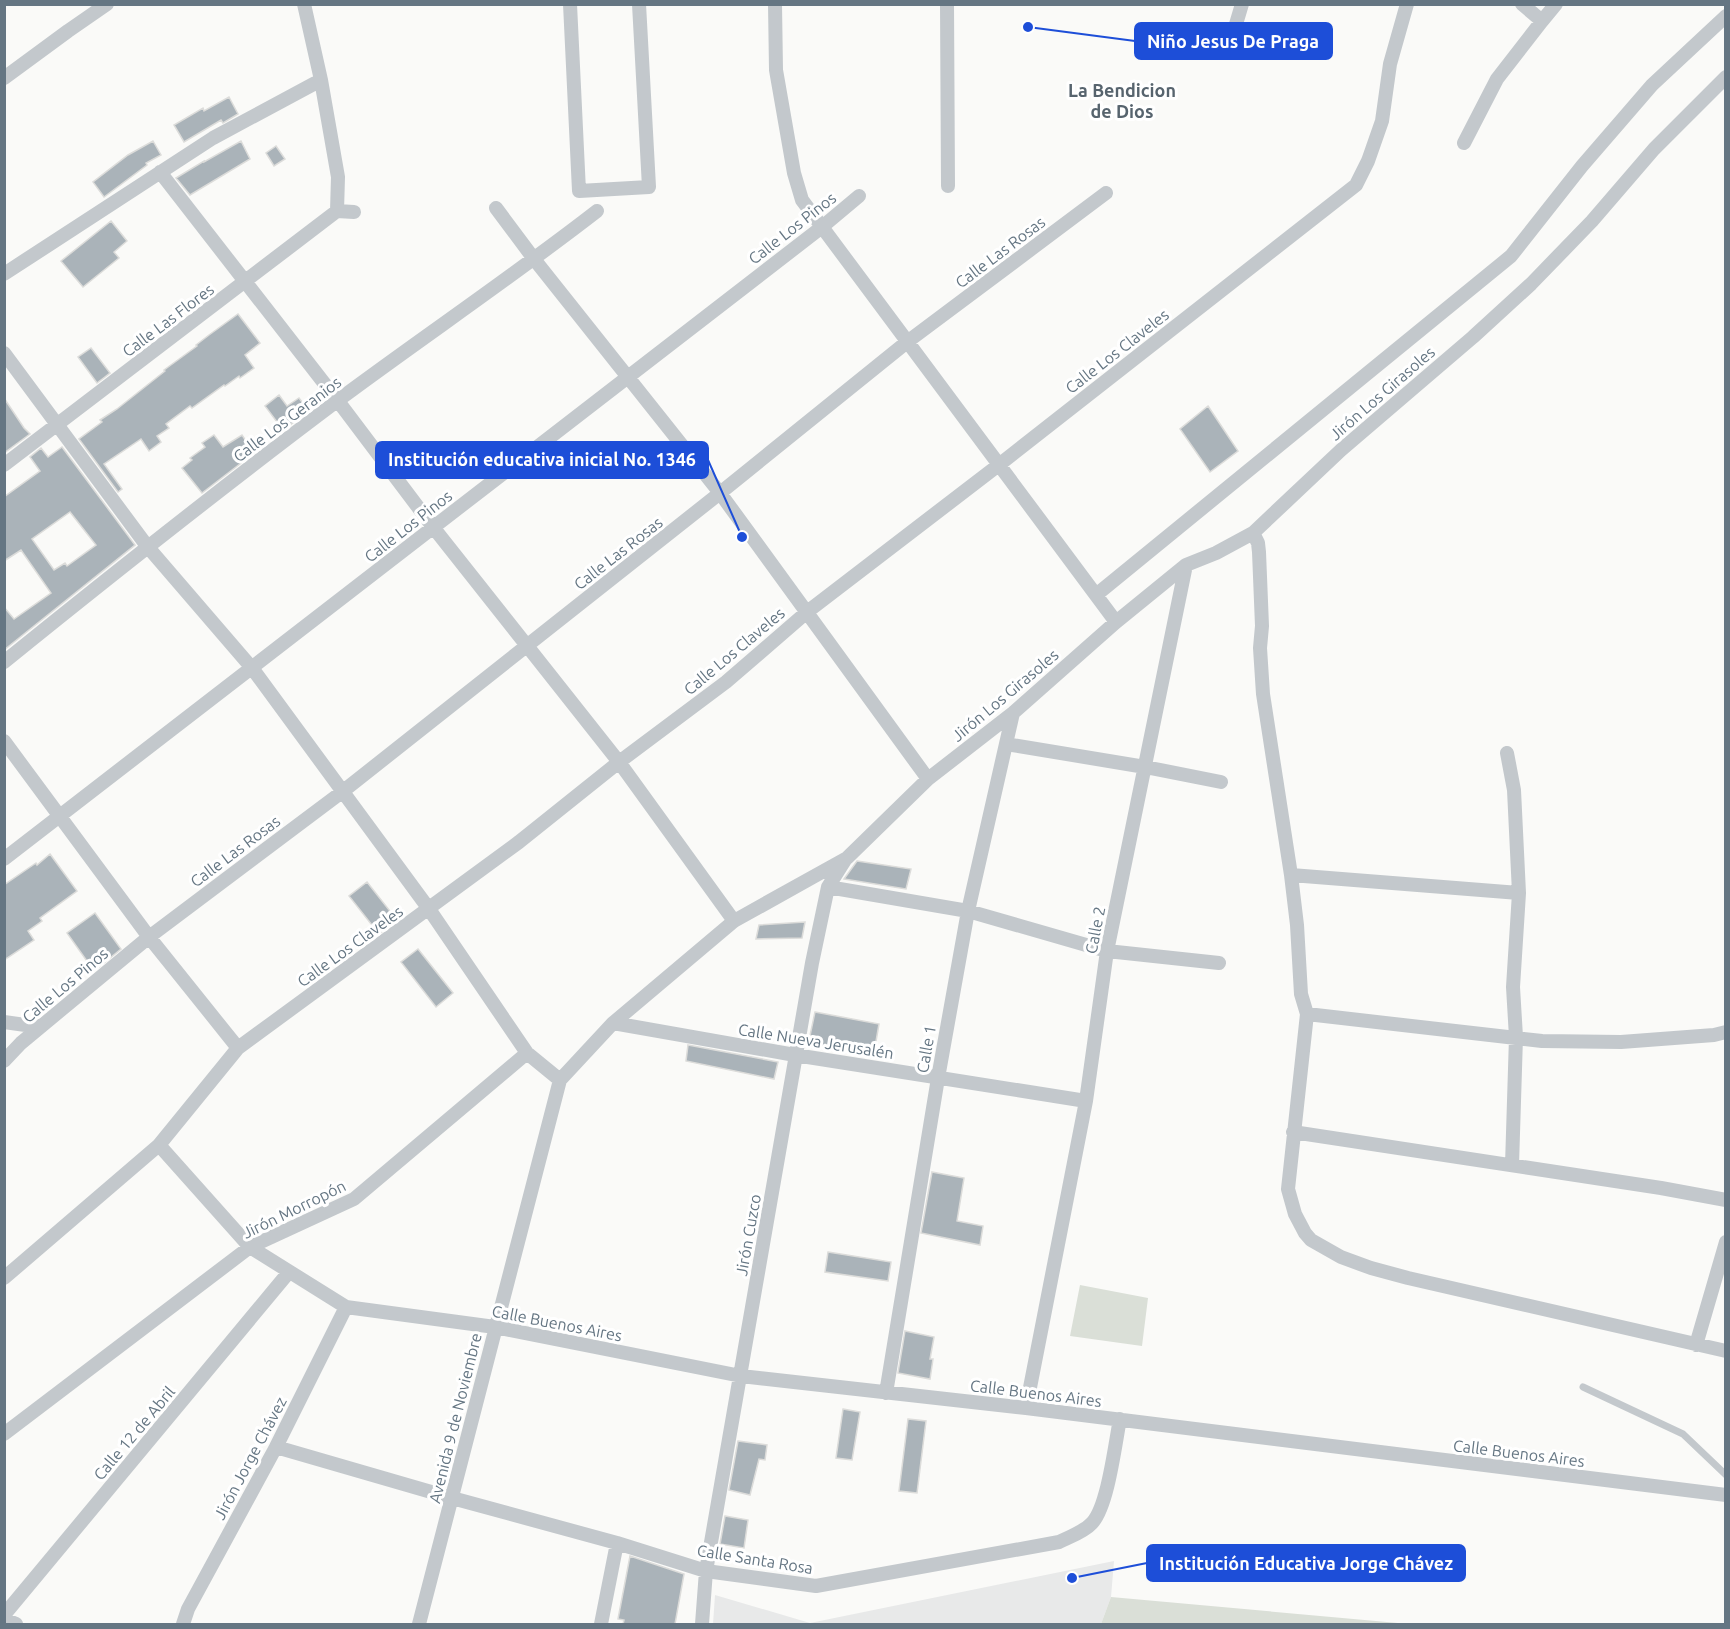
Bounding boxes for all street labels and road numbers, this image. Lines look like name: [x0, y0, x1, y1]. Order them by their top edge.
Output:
street label: Calle Los Pinos: [745, 188, 839, 268]
street label: Calle Las Rosas: [952, 212, 1048, 291]
street label: Calle Las Flores: [119, 280, 217, 360]
street label: Calle Los Claveles: [1062, 305, 1172, 397]
street label: Jirón Los Girasoles: [1326, 343, 1438, 443]
street label: Calle Los Geranios: [230, 373, 344, 465]
street label: Calle Los Pinos: [361, 486, 455, 566]
street label: Calle Las Rosas: [570, 513, 666, 593]
street label: Calle Los Claveles: [680, 604, 788, 698]
street label: Jirón Los Girasoles: [948, 645, 1062, 745]
street label: Calle Las Rosas: [187, 811, 283, 890]
street label: Calle Los Claveles: [294, 902, 406, 990]
street label: Calle 2: [1082, 905, 1108, 955]
street label: Calle Los Pinos: [19, 944, 111, 1026]
street label: Calle Nueva Jerusalén: [737, 1020, 895, 1062]
street label: Calle 1: [913, 1024, 939, 1074]
street label: Jirón Morropón: [239, 1176, 349, 1242]
street label: Jirón Cuzco: [732, 1193, 764, 1277]
street label: Calle Buenos Aires: [490, 1302, 624, 1344]
street label: Avenida 9 de Noviembre: [425, 1331, 485, 1505]
street label: Calle Buenos Aires: [969, 1376, 1103, 1410]
street label: Calle 12 de Abril: [90, 1383, 178, 1483]
street label: Jirón Jorge Chávez: [210, 1394, 290, 1522]
street label: Calle Buenos Aires: [1452, 1436, 1586, 1470]
street label: Calle Santa Rosa: [696, 1541, 814, 1577]

